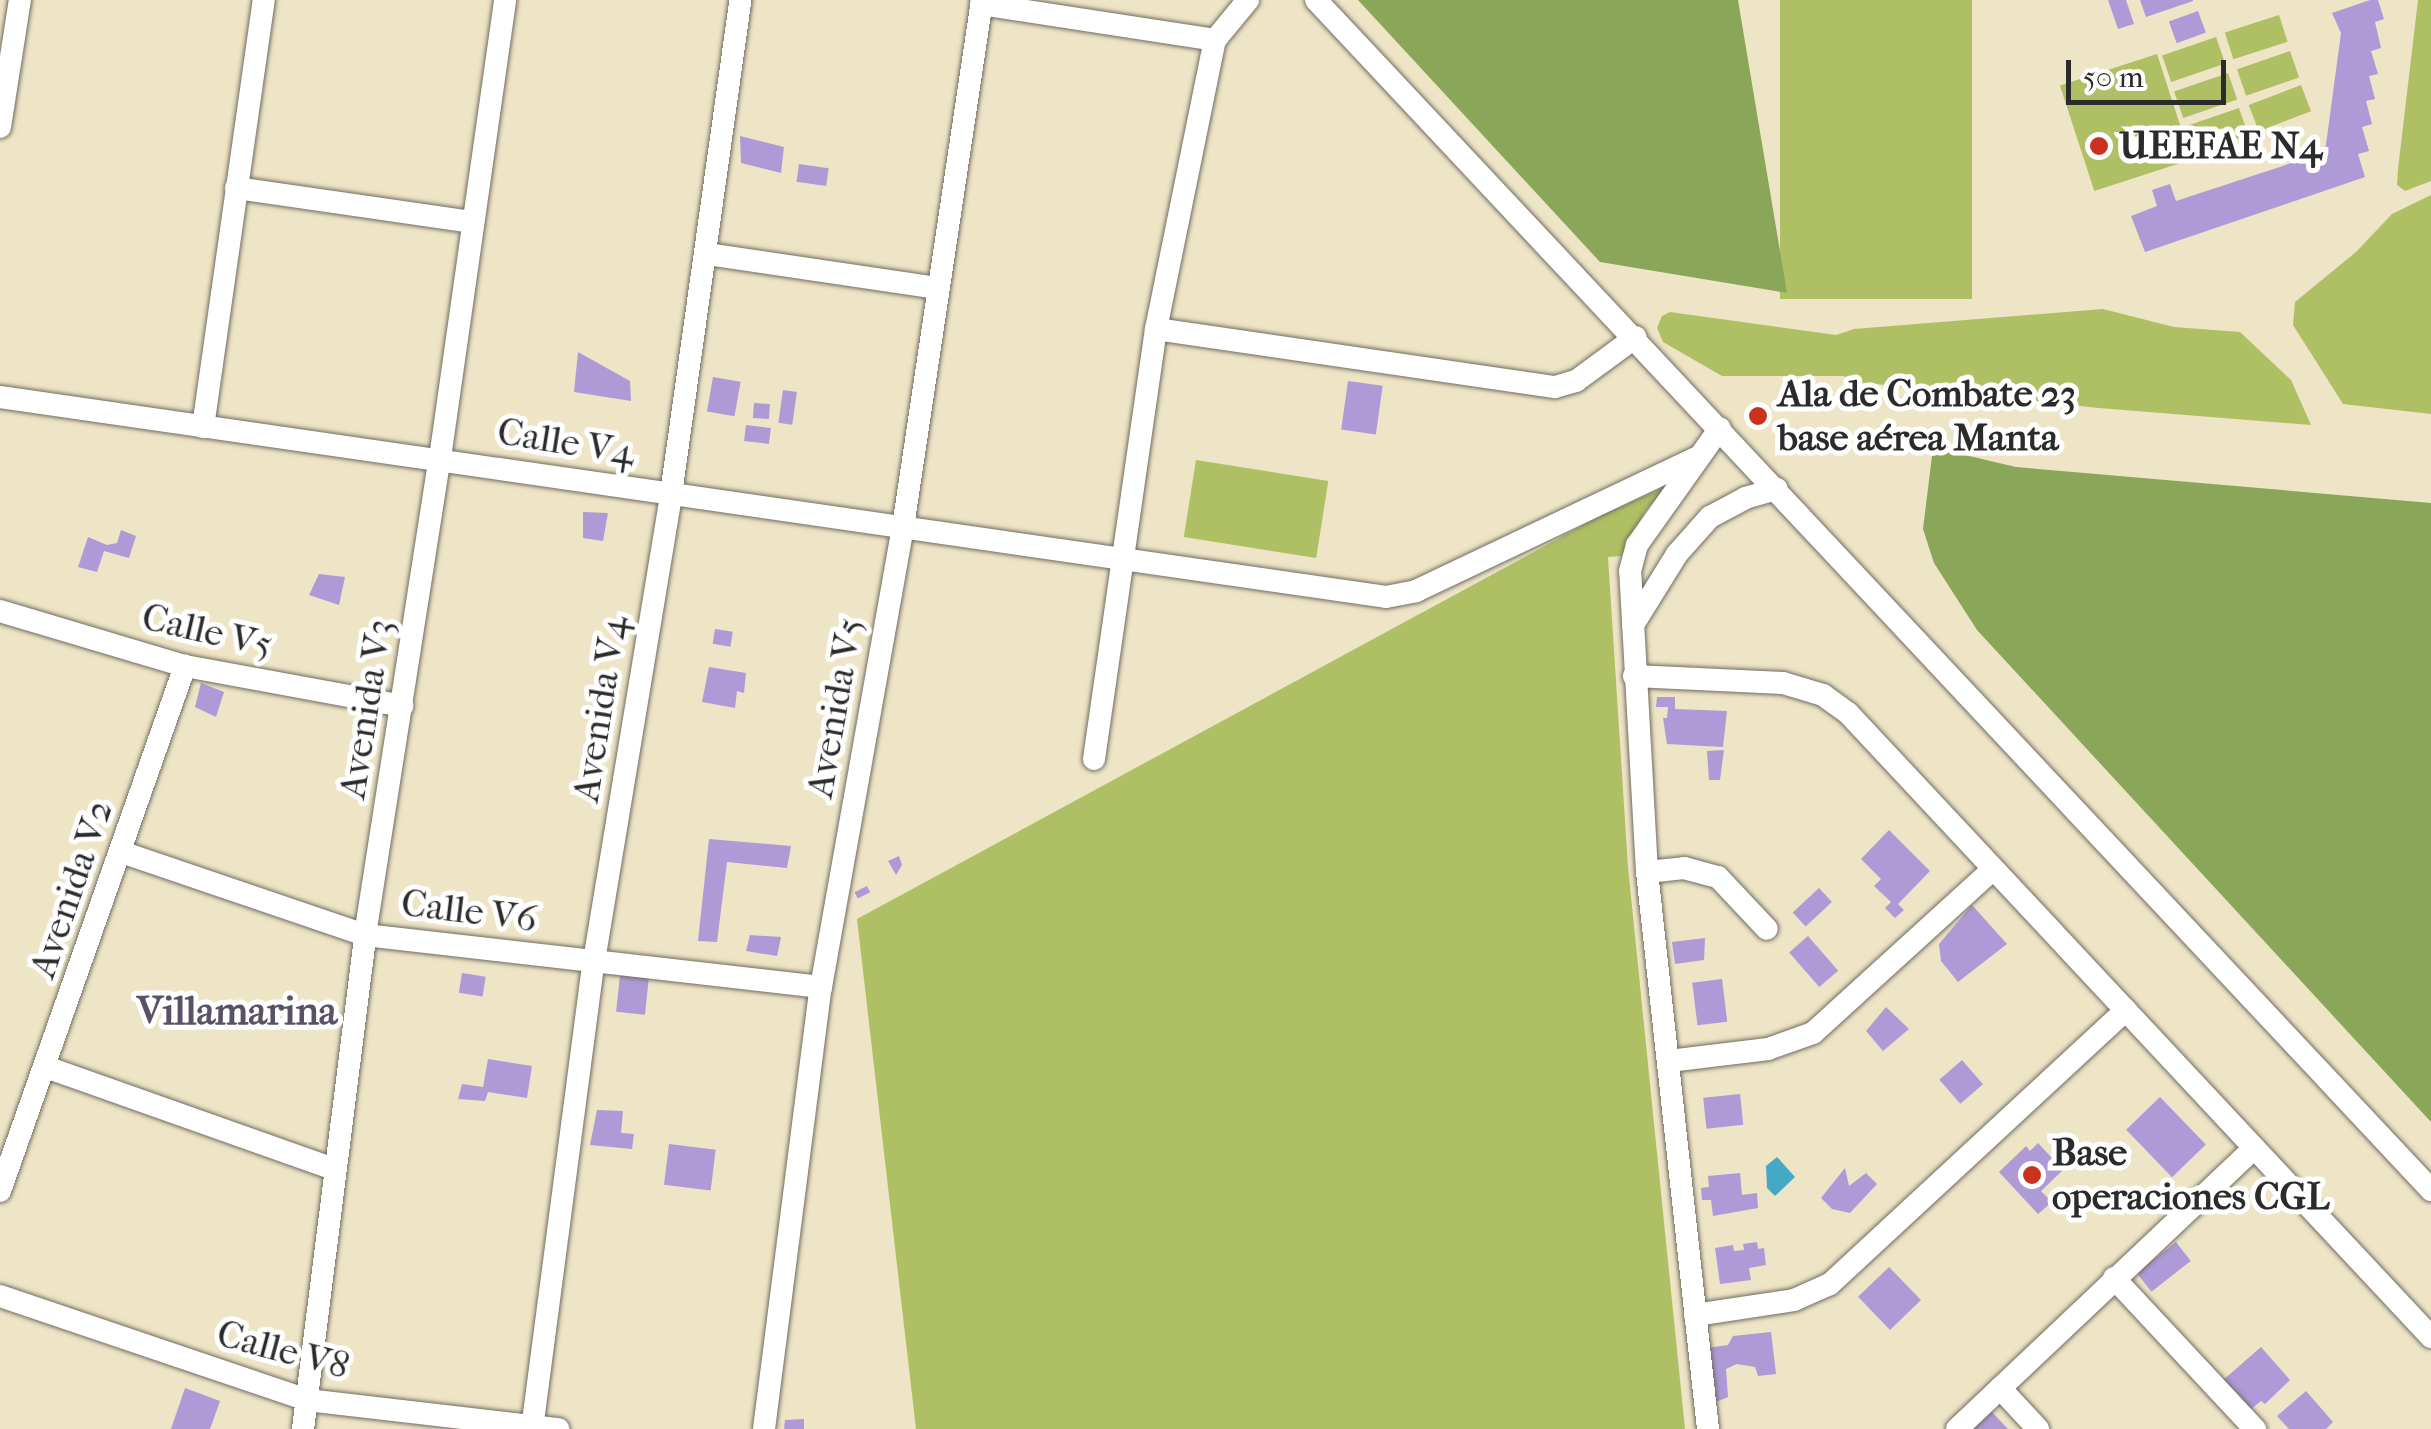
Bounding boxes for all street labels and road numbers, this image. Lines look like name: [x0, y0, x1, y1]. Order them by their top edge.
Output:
street label: Calle V4: [494, 409, 638, 475]
street label: Calle V5: [138, 594, 276, 668]
street label: Avenida V4: [563, 613, 637, 805]
street label: Avenida V5: [797, 615, 873, 801]
street label: Avenida V3: [329, 616, 403, 802]
street label: Avenida V2: [19, 794, 123, 984]
street label: Calle V6: [399, 880, 539, 942]
street label: Calle V8: [212, 1311, 354, 1389]

